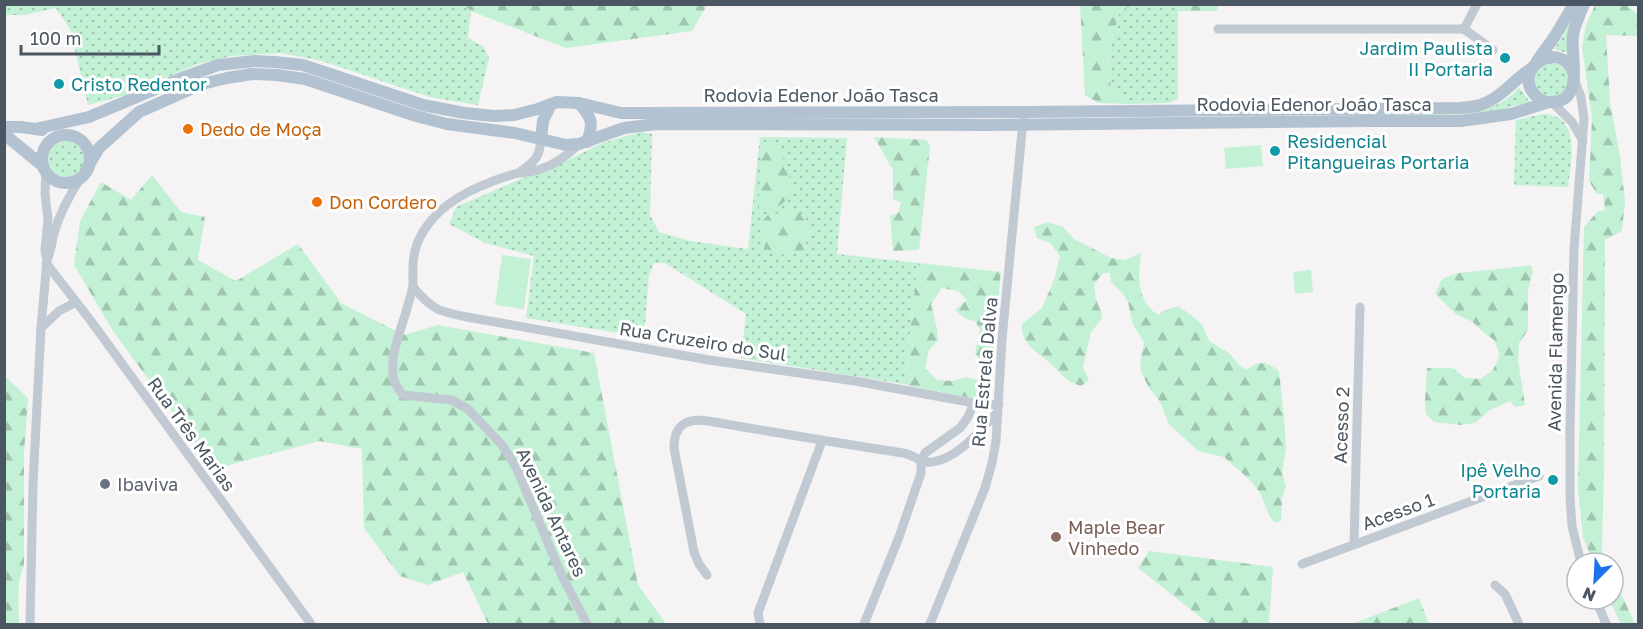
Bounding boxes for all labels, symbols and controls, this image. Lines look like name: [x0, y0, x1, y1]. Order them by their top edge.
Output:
scale bar: [21, 18, 159, 56]
text: 100 m: [30, 27, 81, 49]
place label: Jardim Paulista II Portaria: [1360, 37, 1493, 80]
marker: Jardim Paulista II Portaria: [1498, 51, 1512, 65]
place label: Cristo Redentor: [71, 73, 207, 95]
marker: Cristo Redentor: [52, 77, 66, 91]
street label: Rodovia Edenor João Tasca: [703, 84, 939, 106]
street label: Rodovia Edenor João Tasca: [1196, 93, 1432, 115]
place label: Dedo de Moça: [200, 118, 322, 140]
marker: Dedo de Moça: [181, 122, 195, 136]
place label: Residencial Pitangueiras Portaria: [1287, 130, 1470, 173]
marker: Residencial Pitangueiras Portaria: [1268, 144, 1282, 158]
place label: Don Cordero: [329, 191, 437, 213]
marker: Don Cordero: [310, 195, 324, 209]
street label: Avenida Flamengo: [1543, 272, 1567, 432]
street label: Rua Estrela Dalva: [966, 296, 1002, 448]
street label: Rua Cruzeiro do Sul: [618, 317, 788, 365]
street label: Rua Três Marias: [143, 373, 241, 495]
street label: Acesso 2: [1329, 386, 1353, 464]
street label: Avenida Antares: [512, 444, 592, 580]
place label: Ipê Velho Portaria: [1460, 459, 1541, 502]
place label: Ibaviva: [117, 473, 178, 495]
marker: Ipê Velho Portaria: [1546, 473, 1560, 487]
marker: Ibaviva: [98, 477, 112, 491]
street label: Acesso 1: [1359, 488, 1437, 534]
place label: Maple Bear Vinhedo: [1068, 516, 1165, 559]
marker: Maple Bear Vinhedo: [1049, 530, 1063, 544]
north arrow: [1565, 551, 1625, 611]
text: N: [1579, 583, 1599, 606]

